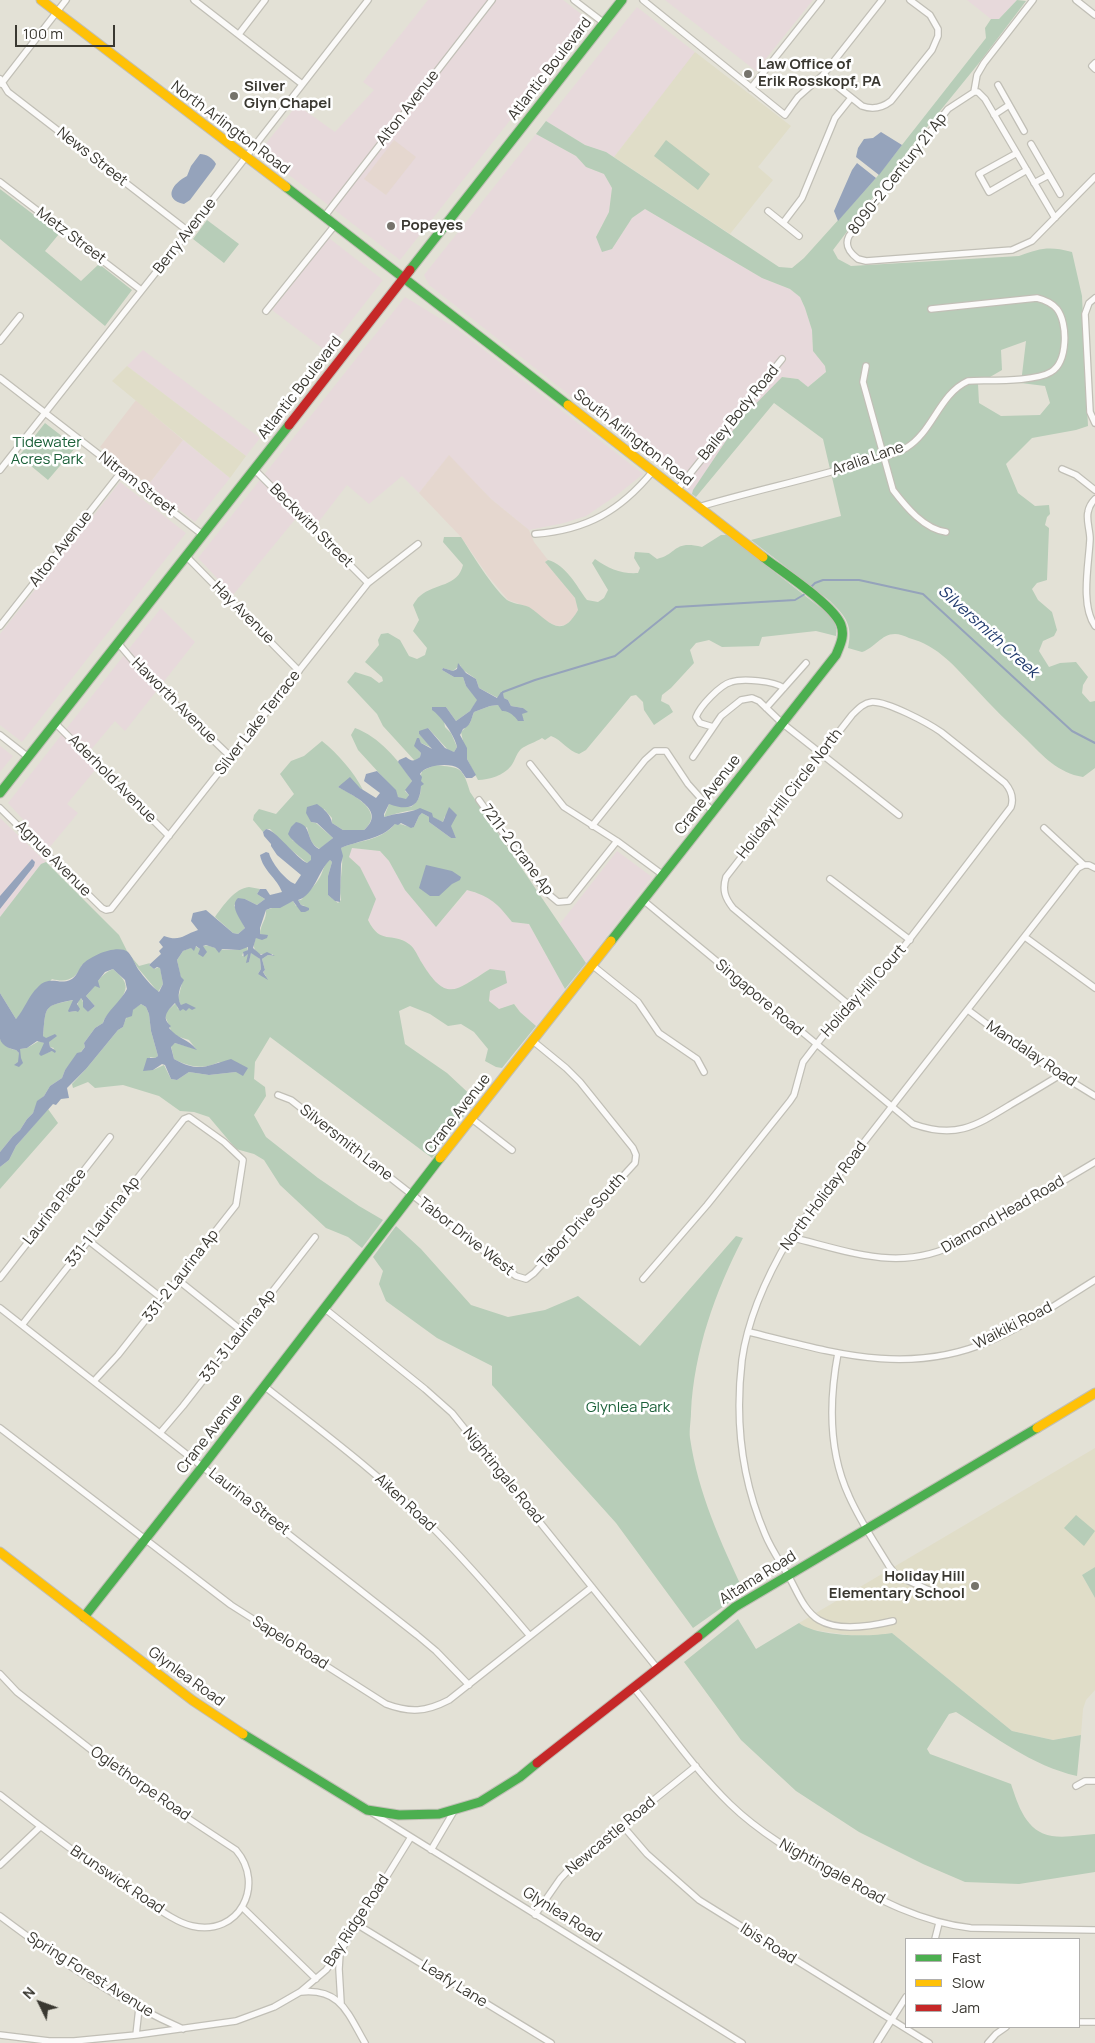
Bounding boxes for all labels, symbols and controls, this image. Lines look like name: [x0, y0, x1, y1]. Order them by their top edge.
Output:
street label: Atlantic Boulevard: [504, 14, 596, 124]
scale bar: [18, 15, 118, 47]
text: 100 m: [23, 23, 63, 44]
place label: Law Office of Erik Rosskopf, PA: [758, 56, 881, 91]
street label: Alton Avenue: [373, 67, 443, 149]
marker: Law Office of Erik Rosskopf, PA: [742, 68, 754, 80]
street label: North Arlington Road: [167, 77, 293, 179]
place label: Silver Glyn Chapel: [244, 78, 332, 113]
marker: Silver Glyn Chapel: [228, 90, 240, 102]
street label: 8090-2 Century 21 Ap: [845, 110, 951, 238]
street label: News Street: [53, 124, 131, 190]
street label: Berry Avenue: [150, 195, 220, 277]
street label: Metz Street: [33, 204, 109, 268]
place label: Popeyes: [401, 217, 463, 235]
marker: Popeyes: [385, 220, 397, 232]
street label: Atlantic Boulevard: [254, 333, 346, 443]
street label: Bailey Body Road: [695, 362, 783, 464]
street label: South Arlington Road: [570, 386, 696, 490]
park label: Tidewater Acres Park: [11, 434, 83, 469]
street label: Aralia Lane: [830, 438, 906, 480]
street label: Nitram Street: [95, 448, 179, 520]
street label: Beckwith Street: [266, 481, 356, 571]
street label: Alton Avenue: [26, 508, 96, 590]
street label: Hay Avenue: [208, 578, 278, 648]
water label: Silversmith Creek: [934, 582, 1042, 682]
street label: Haworth Avenue: [128, 655, 220, 747]
street label: Silver Lake Terrace: [212, 667, 304, 779]
street label: Holiday Hill Circle North: [734, 725, 846, 863]
street label: Aderhold Avenue: [64, 731, 160, 827]
street label: Crane Avenue: [671, 752, 745, 838]
street label: 7211-2 Crane Ap: [477, 801, 557, 899]
street label: Agnue Avenue: [12, 818, 94, 900]
street label: Holiday Hill Court: [818, 941, 910, 1041]
street label: Singapore Road: [711, 956, 807, 1040]
street label: Mandalay Road: [982, 1017, 1080, 1091]
street label: Crane Avenue: [421, 1071, 495, 1157]
street label: Silversmith Lane: [296, 1101, 396, 1185]
street label: North Holiday Road: [777, 1138, 871, 1254]
street label: Laurina Place: [20, 1165, 90, 1249]
street label: Tabor Drive South: [534, 1169, 630, 1273]
street label: Diamond Head Road: [938, 1172, 1068, 1258]
street label: 331-1 Laurina Ap: [62, 1173, 144, 1271]
street label: Tabor Drive West: [415, 1194, 517, 1280]
street label: 331-2 Laurina Ap: [139, 1226, 223, 1326]
street label: 331-3 Laurina Ap: [196, 1286, 280, 1386]
street label: Waikiki Road: [971, 1299, 1055, 1353]
street label: Crane Avenue: [173, 1391, 247, 1477]
park label: Glynlea Park: [586, 1399, 670, 1417]
street label: Nightingale Road: [459, 1424, 547, 1528]
street label: Laurina Street: [205, 1465, 293, 1539]
street label: Aiken Road: [371, 1470, 439, 1536]
street label: Altama Road: [716, 1547, 800, 1609]
place label: Holiday Hill Elementary School: [829, 1568, 965, 1603]
marker: Holiday Hill Elementary School: [969, 1580, 981, 1592]
street label: Sapelo Road: [249, 1613, 331, 1673]
street label: Glynlea Road: [144, 1643, 228, 1711]
street label: Oglethorpe Road: [87, 1743, 193, 1825]
street label: Newcastle Road: [563, 1793, 659, 1879]
street label: Nightingale Road: [776, 1836, 888, 1908]
street label: Brunswick Road: [67, 1842, 167, 1918]
street label: Bay Ridge Road: [321, 1872, 393, 1970]
street label: Glynlea Road: [519, 1884, 605, 1946]
street label: Ibis Road: [737, 1920, 799, 1968]
street label: Spring Forest Avenue: [23, 1929, 157, 2021]
legend: [905, 1938, 1080, 2028]
text: Fast: [952, 1947, 981, 1968]
street label: Leafy Lane: [418, 1957, 490, 2011]
text: Slow: [952, 1972, 985, 1993]
north arrow: [15, 1978, 65, 2028]
text: N: [18, 1983, 39, 2003]
text: Jam: [952, 1997, 980, 2018]

